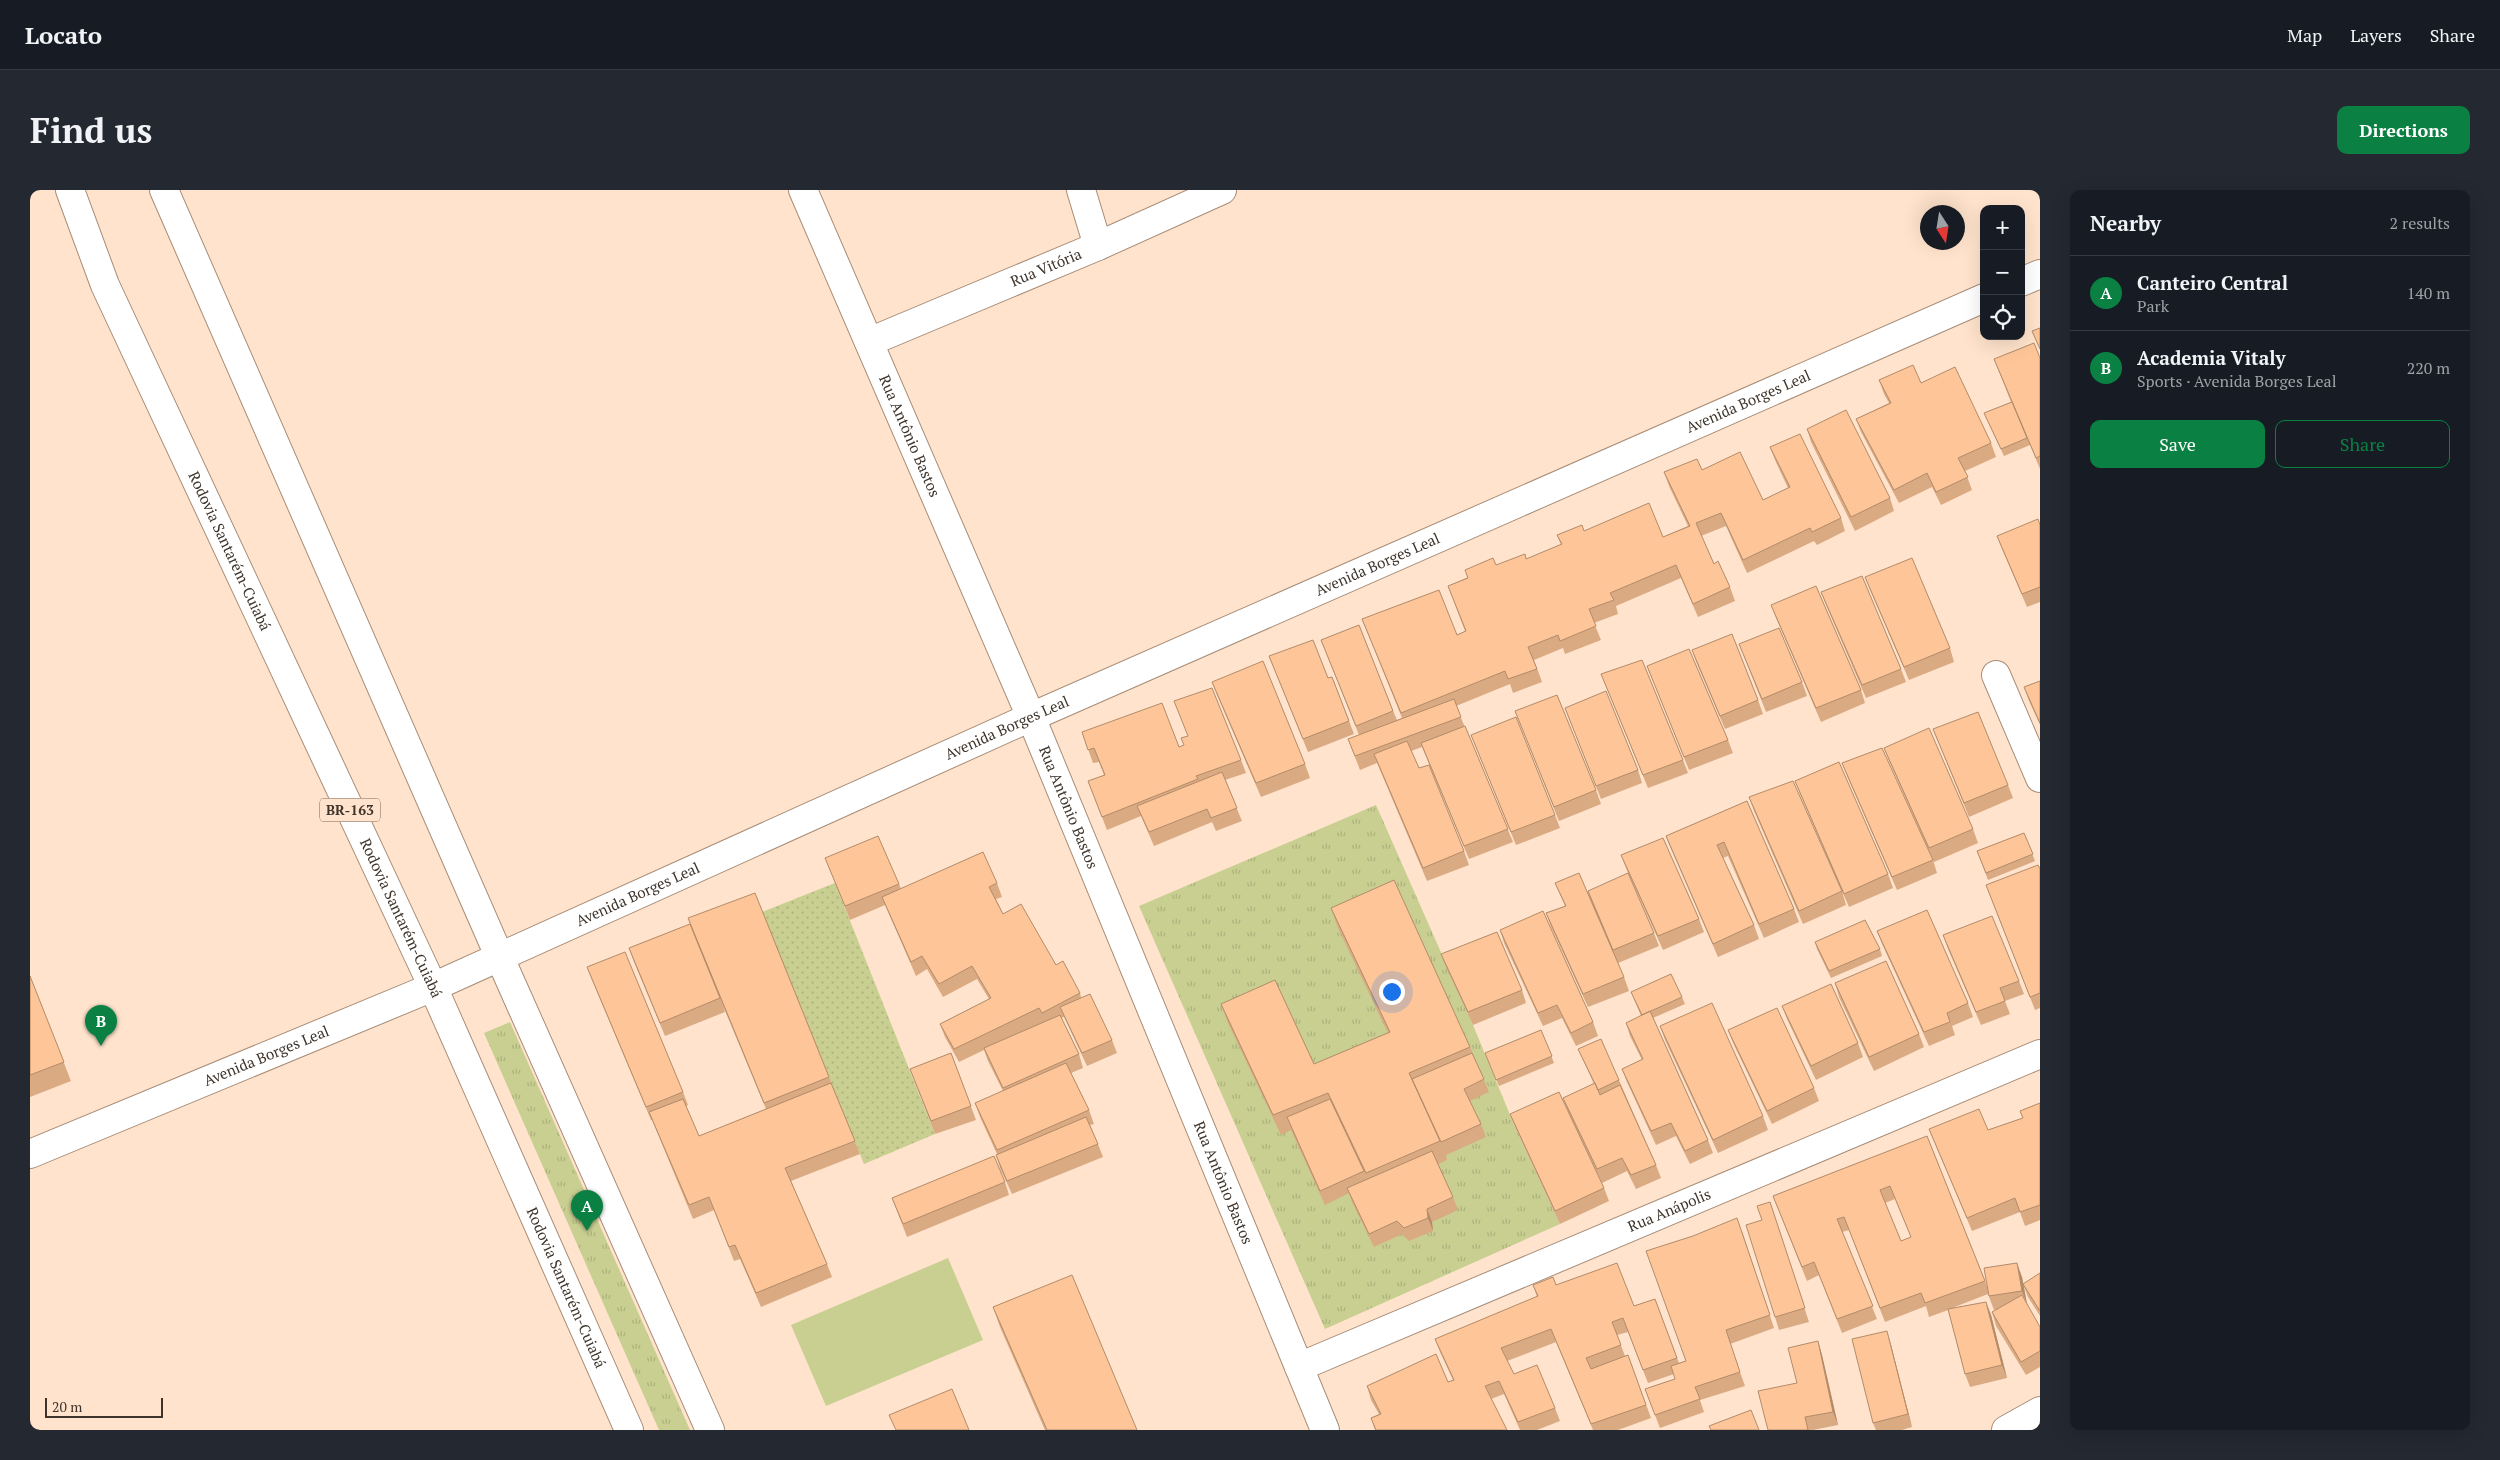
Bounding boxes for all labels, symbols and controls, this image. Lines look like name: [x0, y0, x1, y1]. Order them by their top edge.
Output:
text: Locato: [25, 19, 102, 51]
text: Map: [2287, 23, 2322, 47]
text: Layers: [2350, 23, 2402, 47]
text: Share: [2430, 23, 2475, 47]
button: Directions: [2337, 106, 2470, 154]
text: Find us: [30, 107, 152, 153]
north arrow: [1920, 205, 1965, 250]
map controls: [1980, 205, 2025, 340]
button: +: [1980, 205, 2025, 250]
text: Nearby: [2090, 209, 2161, 237]
text: 2 results: [2390, 212, 2450, 234]
street label: Rua Vitória: [1007, 243, 1085, 291]
button: −: [1980, 250, 2025, 295]
text: Canteiro Central: [2137, 270, 2288, 295]
text: A: [2100, 282, 2112, 304]
text: 140 m: [2407, 282, 2450, 304]
button: locate: [1980, 295, 2025, 340]
text: Park: [2137, 295, 2169, 317]
text: Academia Vitaly: [2137, 345, 2286, 370]
text: B: [2101, 357, 2111, 379]
text: 220 m: [2407, 357, 2450, 379]
street label: Avenida Borges Leal: [1683, 365, 1813, 437]
text: Sports · Avenida Borges Leal: [2137, 370, 2336, 392]
street label: Rua Antônio Bastos: [875, 371, 946, 500]
button: Save: [2090, 420, 2265, 468]
button: Share: [2275, 420, 2450, 468]
street label: Rodovia Santarém-Cuiabá: [184, 468, 276, 634]
street label: Avenida Borges Leal: [1312, 528, 1443, 600]
street label: Avenida Borges Leal: [941, 691, 1072, 764]
street label: Rua Antônio Bastos: [1035, 743, 1103, 872]
road number: BR-163: [320, 798, 380, 822]
street label: Rodovia Santarém-Cuiabá: [356, 835, 448, 1001]
street label: Avenida Borges Leal: [572, 857, 703, 930]
your location: [1379, 979, 1405, 1005]
pin: B: [85, 1005, 117, 1046]
street label: Avenida Borges Leal: [200, 1020, 332, 1090]
street label: Rua Antônio Bastos: [1190, 1118, 1258, 1247]
street label: Rua Anápolis: [1624, 1183, 1713, 1236]
pin: A: [571, 1190, 603, 1231]
street label: Rodovia Santarém-Cuiabá: [523, 1204, 611, 1371]
scale bar: [45, 1395, 162, 1418]
text: 20 m: [52, 1397, 82, 1416]

